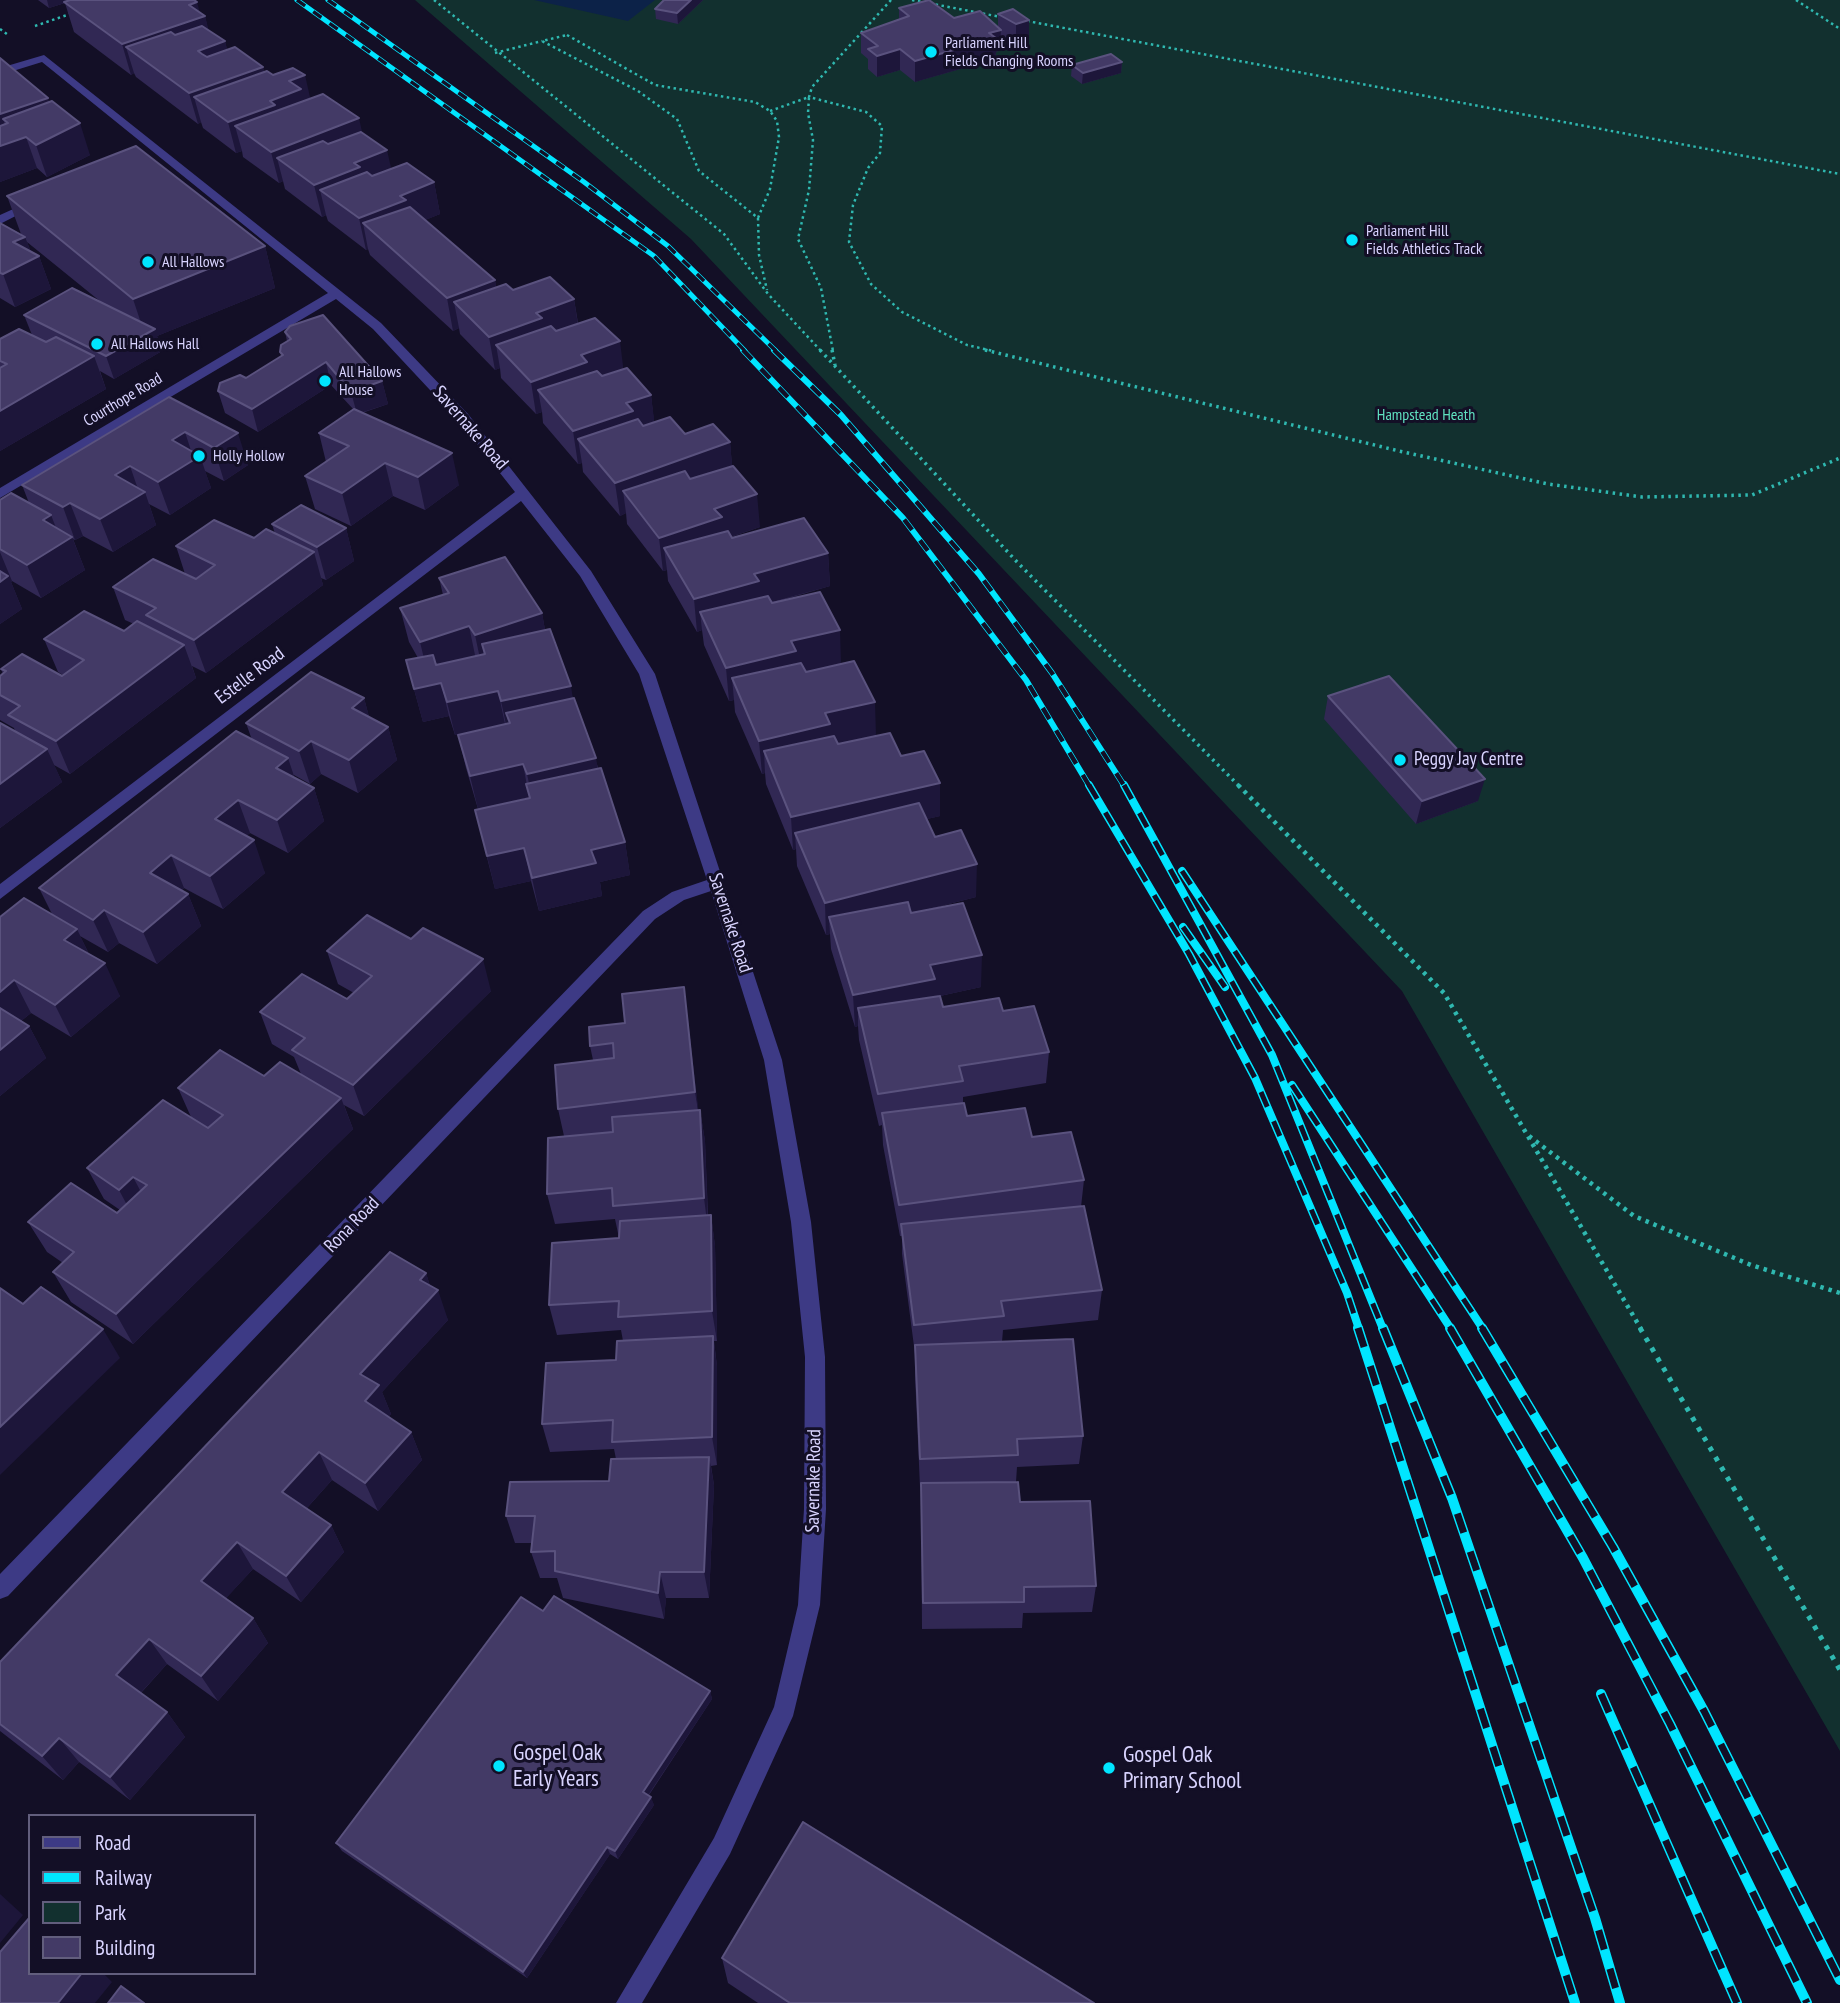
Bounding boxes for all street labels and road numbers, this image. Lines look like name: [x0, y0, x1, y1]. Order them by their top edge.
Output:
street label: Courthope Road: [80, 369, 166, 431]
street label: Savernake Road: [427, 381, 513, 475]
street label: Estelle Road: [211, 643, 289, 709]
street label: Savernake Road: [703, 870, 757, 976]
street label: Rona Road: [320, 1192, 384, 1258]
street label: Savernake Road: [802, 1429, 826, 1533]

